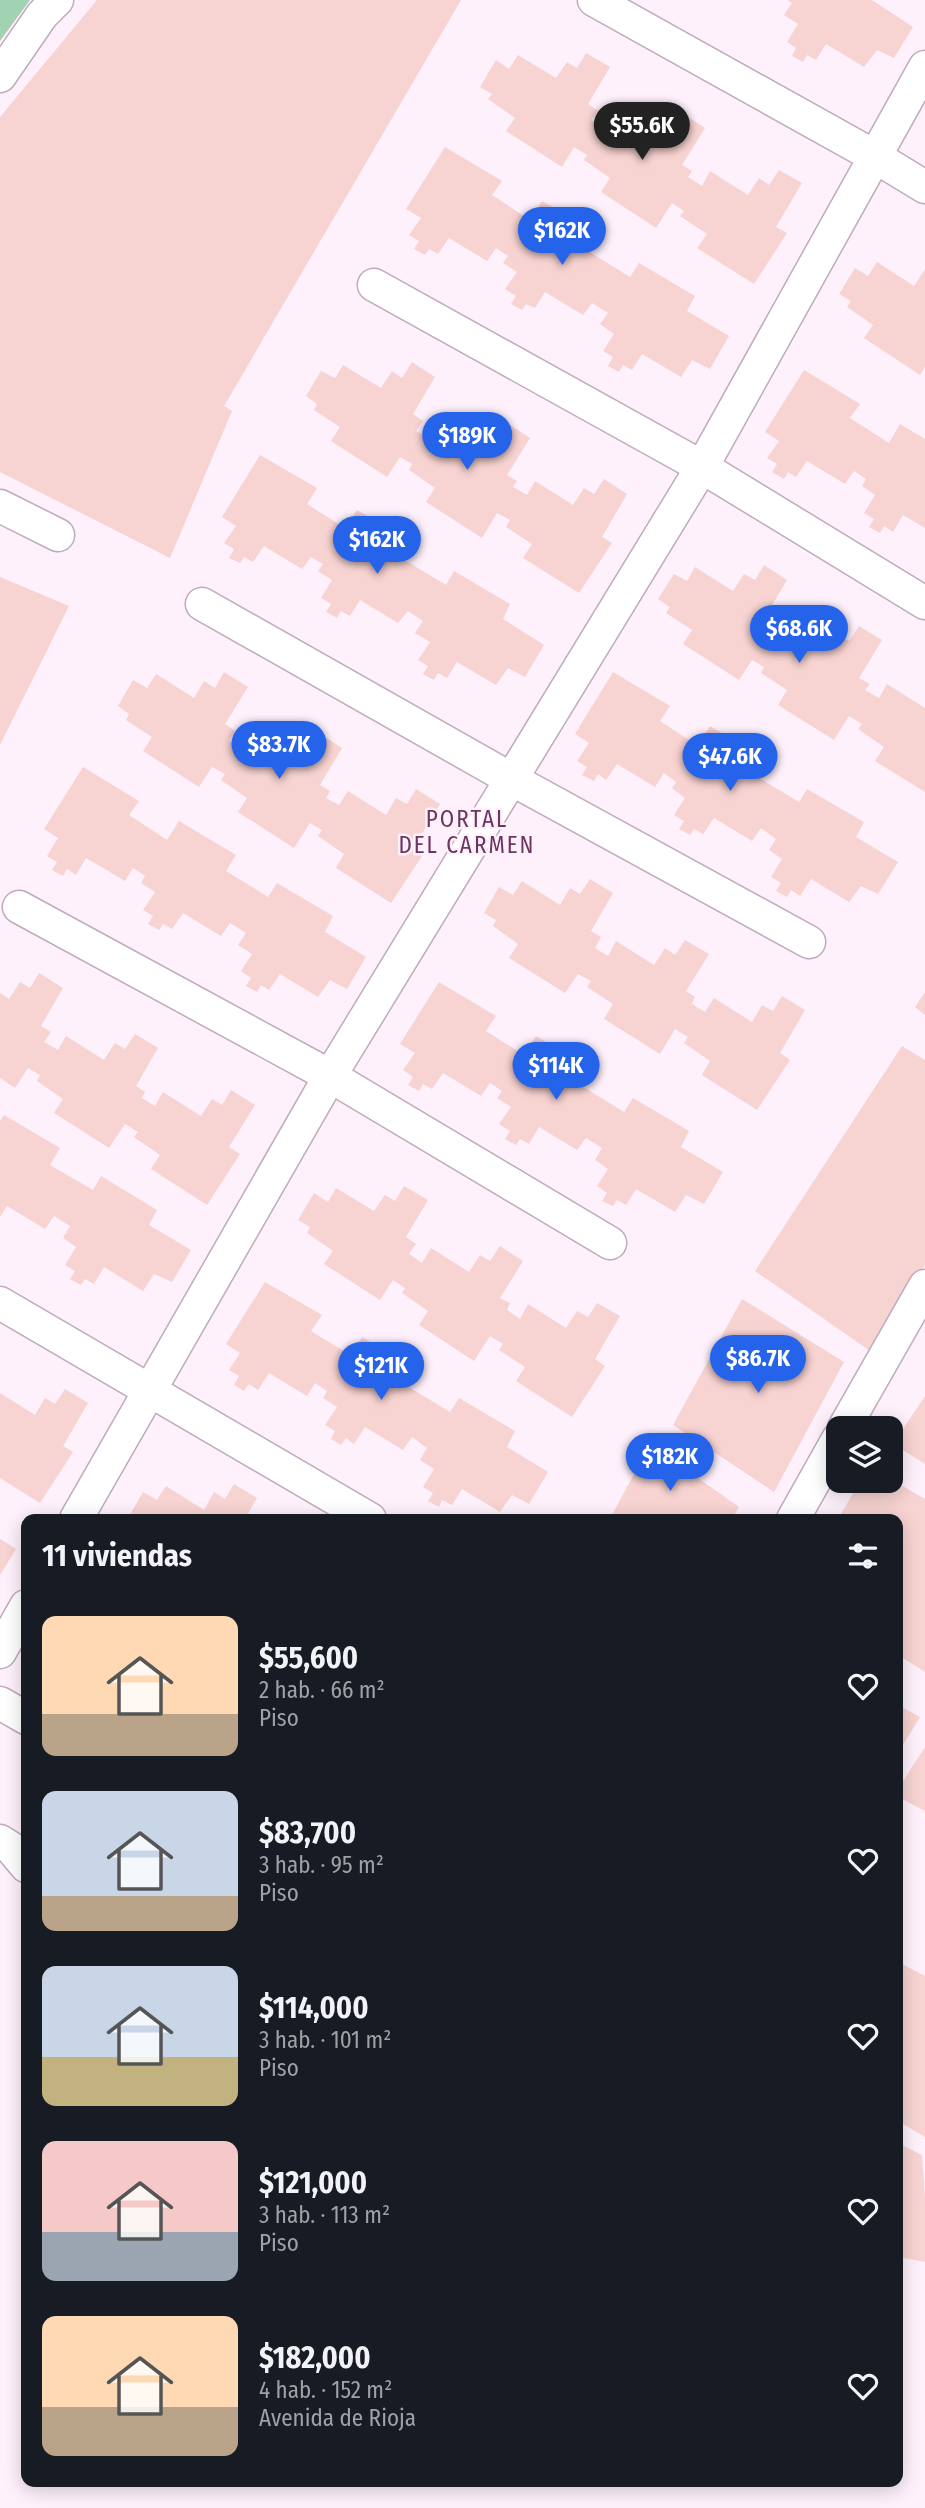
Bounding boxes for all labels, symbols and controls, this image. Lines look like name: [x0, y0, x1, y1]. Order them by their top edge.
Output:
pin: $55.6K: [585, 102, 699, 162]
text: $55.6K: [610, 111, 674, 139]
pin: $162K: [513, 208, 611, 267]
text: $162K: [534, 216, 590, 244]
pin: $189K: [418, 412, 516, 472]
text: $189K: [438, 421, 496, 449]
pin: $162K: [328, 516, 426, 576]
text: $162K: [349, 525, 405, 553]
pin: $68.6K: [742, 606, 856, 665]
text: $68.6K: [766, 614, 832, 642]
pin: $83.7K: [222, 722, 336, 781]
text: $83.7K: [248, 730, 310, 758]
pin: $47.6K: [673, 734, 787, 793]
text: $47.6K: [698, 742, 762, 770]
district label: PORTAL DEL CARMEN: [398, 805, 536, 859]
pin: $114K: [507, 1042, 605, 1102]
text: $114K: [529, 1051, 583, 1079]
pin: $86.7K: [701, 1336, 815, 1395]
pin: $121K: [332, 1342, 430, 1402]
text: $86.7K: [726, 1344, 790, 1372]
text: $121K: [354, 1351, 408, 1379]
map controls: [826, 1416, 903, 1493]
button: layers: [826, 1416, 903, 1493]
pin: $182K: [621, 1434, 719, 1493]
text: $182K: [642, 1442, 698, 1470]
icon: filters: [844, 1537, 882, 1575]
text: 11 viviendas: [42, 1538, 192, 1574]
text: $55,600: [259, 1640, 358, 1676]
icon: home: [98, 1644, 182, 1728]
icon: heart: [844, 1667, 882, 1705]
text: 2 hab. · 66 m²: [259, 1676, 385, 1704]
text: Piso: [259, 1704, 299, 1732]
text: $83,700: [259, 1815, 356, 1851]
icon: home: [98, 1819, 182, 1903]
icon: heart: [844, 1842, 882, 1880]
text: 3 hab. · 95 m²: [259, 1851, 384, 1879]
text: Piso: [259, 1879, 299, 1907]
text: $114,000: [259, 1990, 369, 2026]
icon: home: [98, 1994, 182, 2078]
icon: heart: [844, 2017, 882, 2055]
text: 3 hab. · 101 m²: [259, 2026, 391, 2054]
text: Piso: [259, 2054, 299, 2082]
text: $121,000: [259, 2165, 367, 2201]
icon: home: [98, 2169, 182, 2253]
icon: heart: [844, 2192, 882, 2230]
text: 3 hab. · 113 m²: [259, 2201, 390, 2229]
text: Piso: [259, 2229, 299, 2257]
text: $182,000: [259, 2340, 371, 2376]
icon: home: [98, 2344, 182, 2428]
icon: heart: [844, 2367, 882, 2405]
text: 4 hab. · 152 m²: [259, 2376, 392, 2404]
text: Avenida de Rioja: [259, 2404, 416, 2432]

